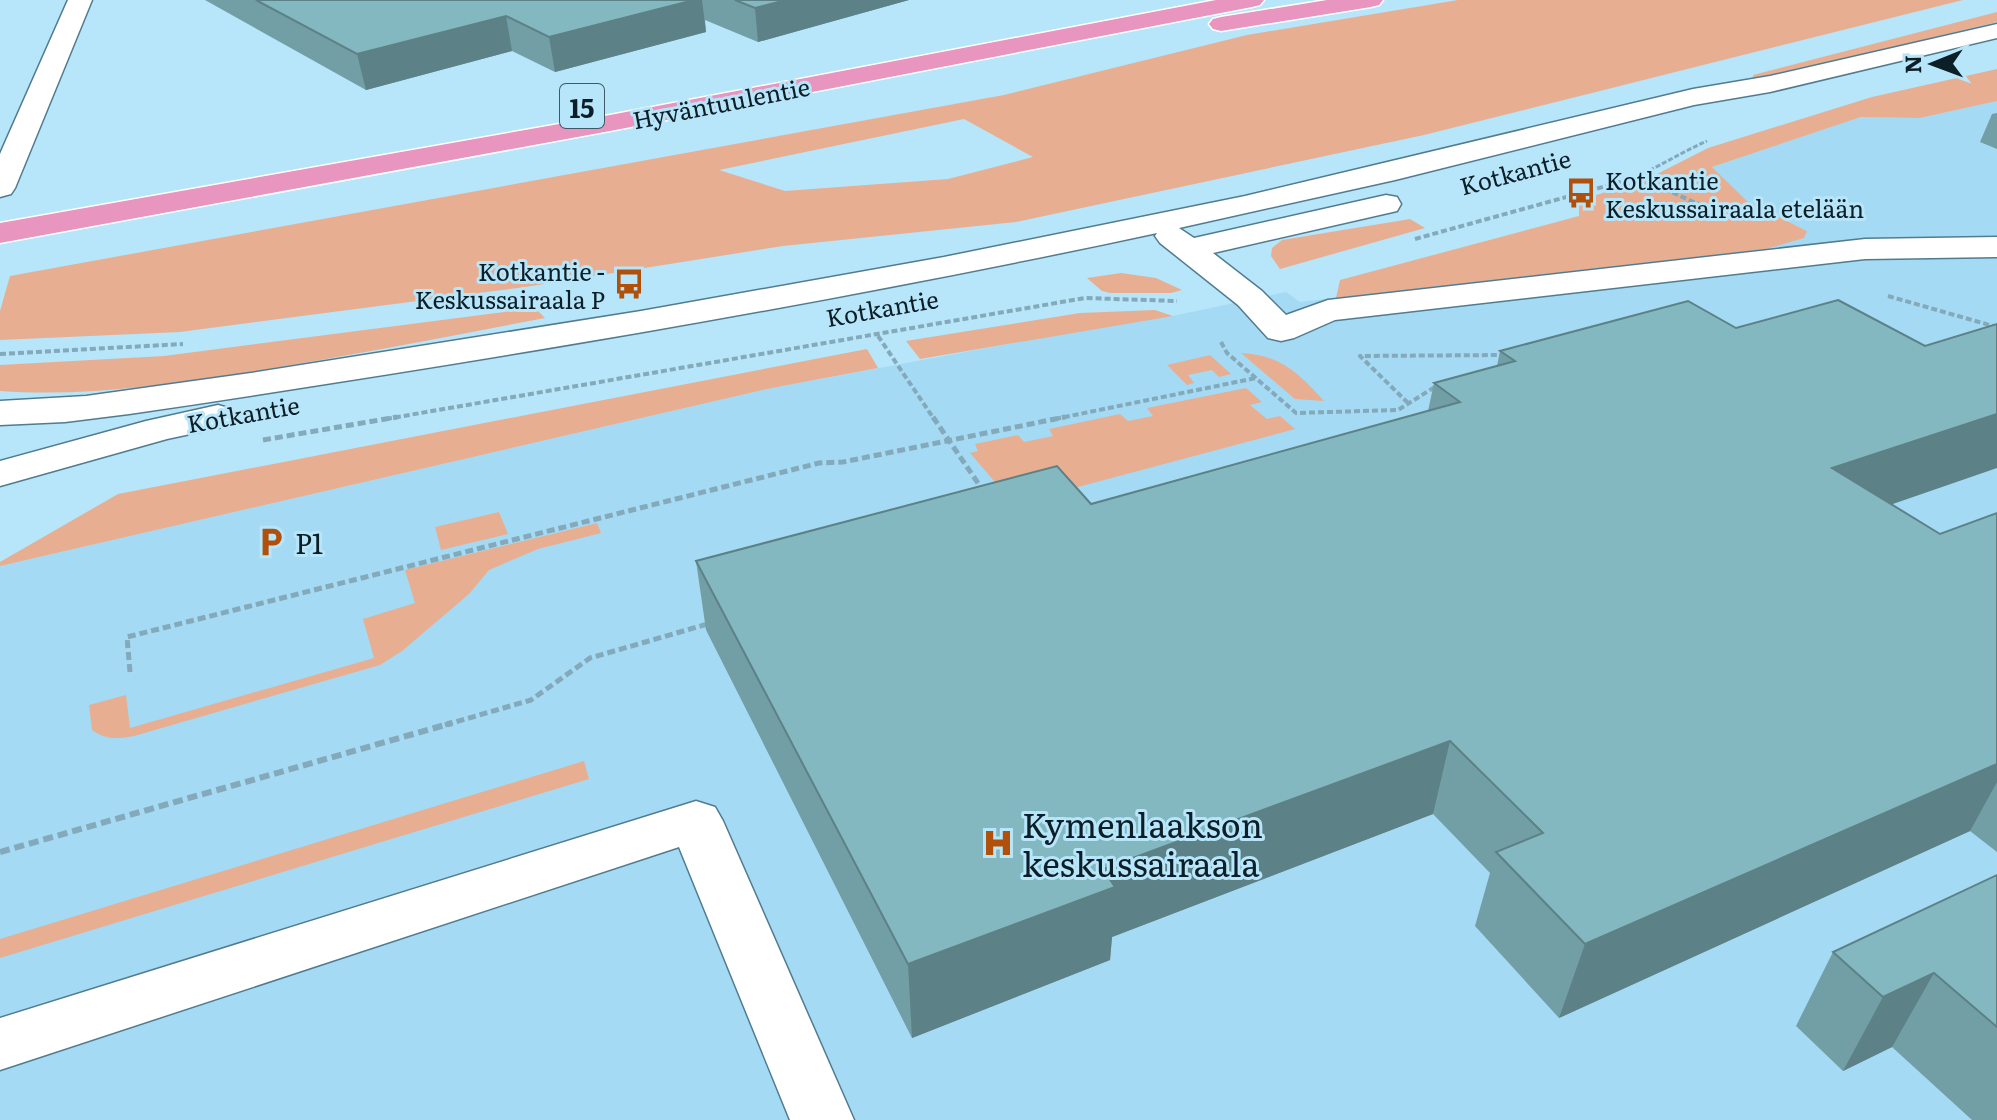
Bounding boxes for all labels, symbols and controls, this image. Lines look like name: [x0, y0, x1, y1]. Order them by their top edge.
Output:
north arrow: [1893, 24, 1973, 104]
text: N: [1895, 55, 1928, 74]
street label: Hyväntuulentie: [629, 68, 813, 136]
road number: 15: [560, 84, 604, 128]
street label: Kotkantie: [1456, 139, 1574, 203]
place label: Kotkantie Keskussairaala etelään: [1605, 162, 1864, 225]
bus stop icon: Kotkantie Keskussairaala etelään: [1564, 176, 1598, 210]
place label: Kotkantie - Keskussairaala P: [415, 253, 605, 316]
bus stop icon: Kotkantie - Keskussairaala P: [612, 267, 646, 301]
street label: Kotkantie: [823, 280, 941, 334]
street label: Kotkantie: [184, 386, 302, 440]
place label: P1: [295, 521, 323, 563]
parking icon: P1: [254, 525, 288, 559]
place label: Kymenlaakson keskussairaala: [1022, 798, 1263, 887]
hospital icon: Kymenlaakson keskussairaala: [981, 826, 1015, 860]

